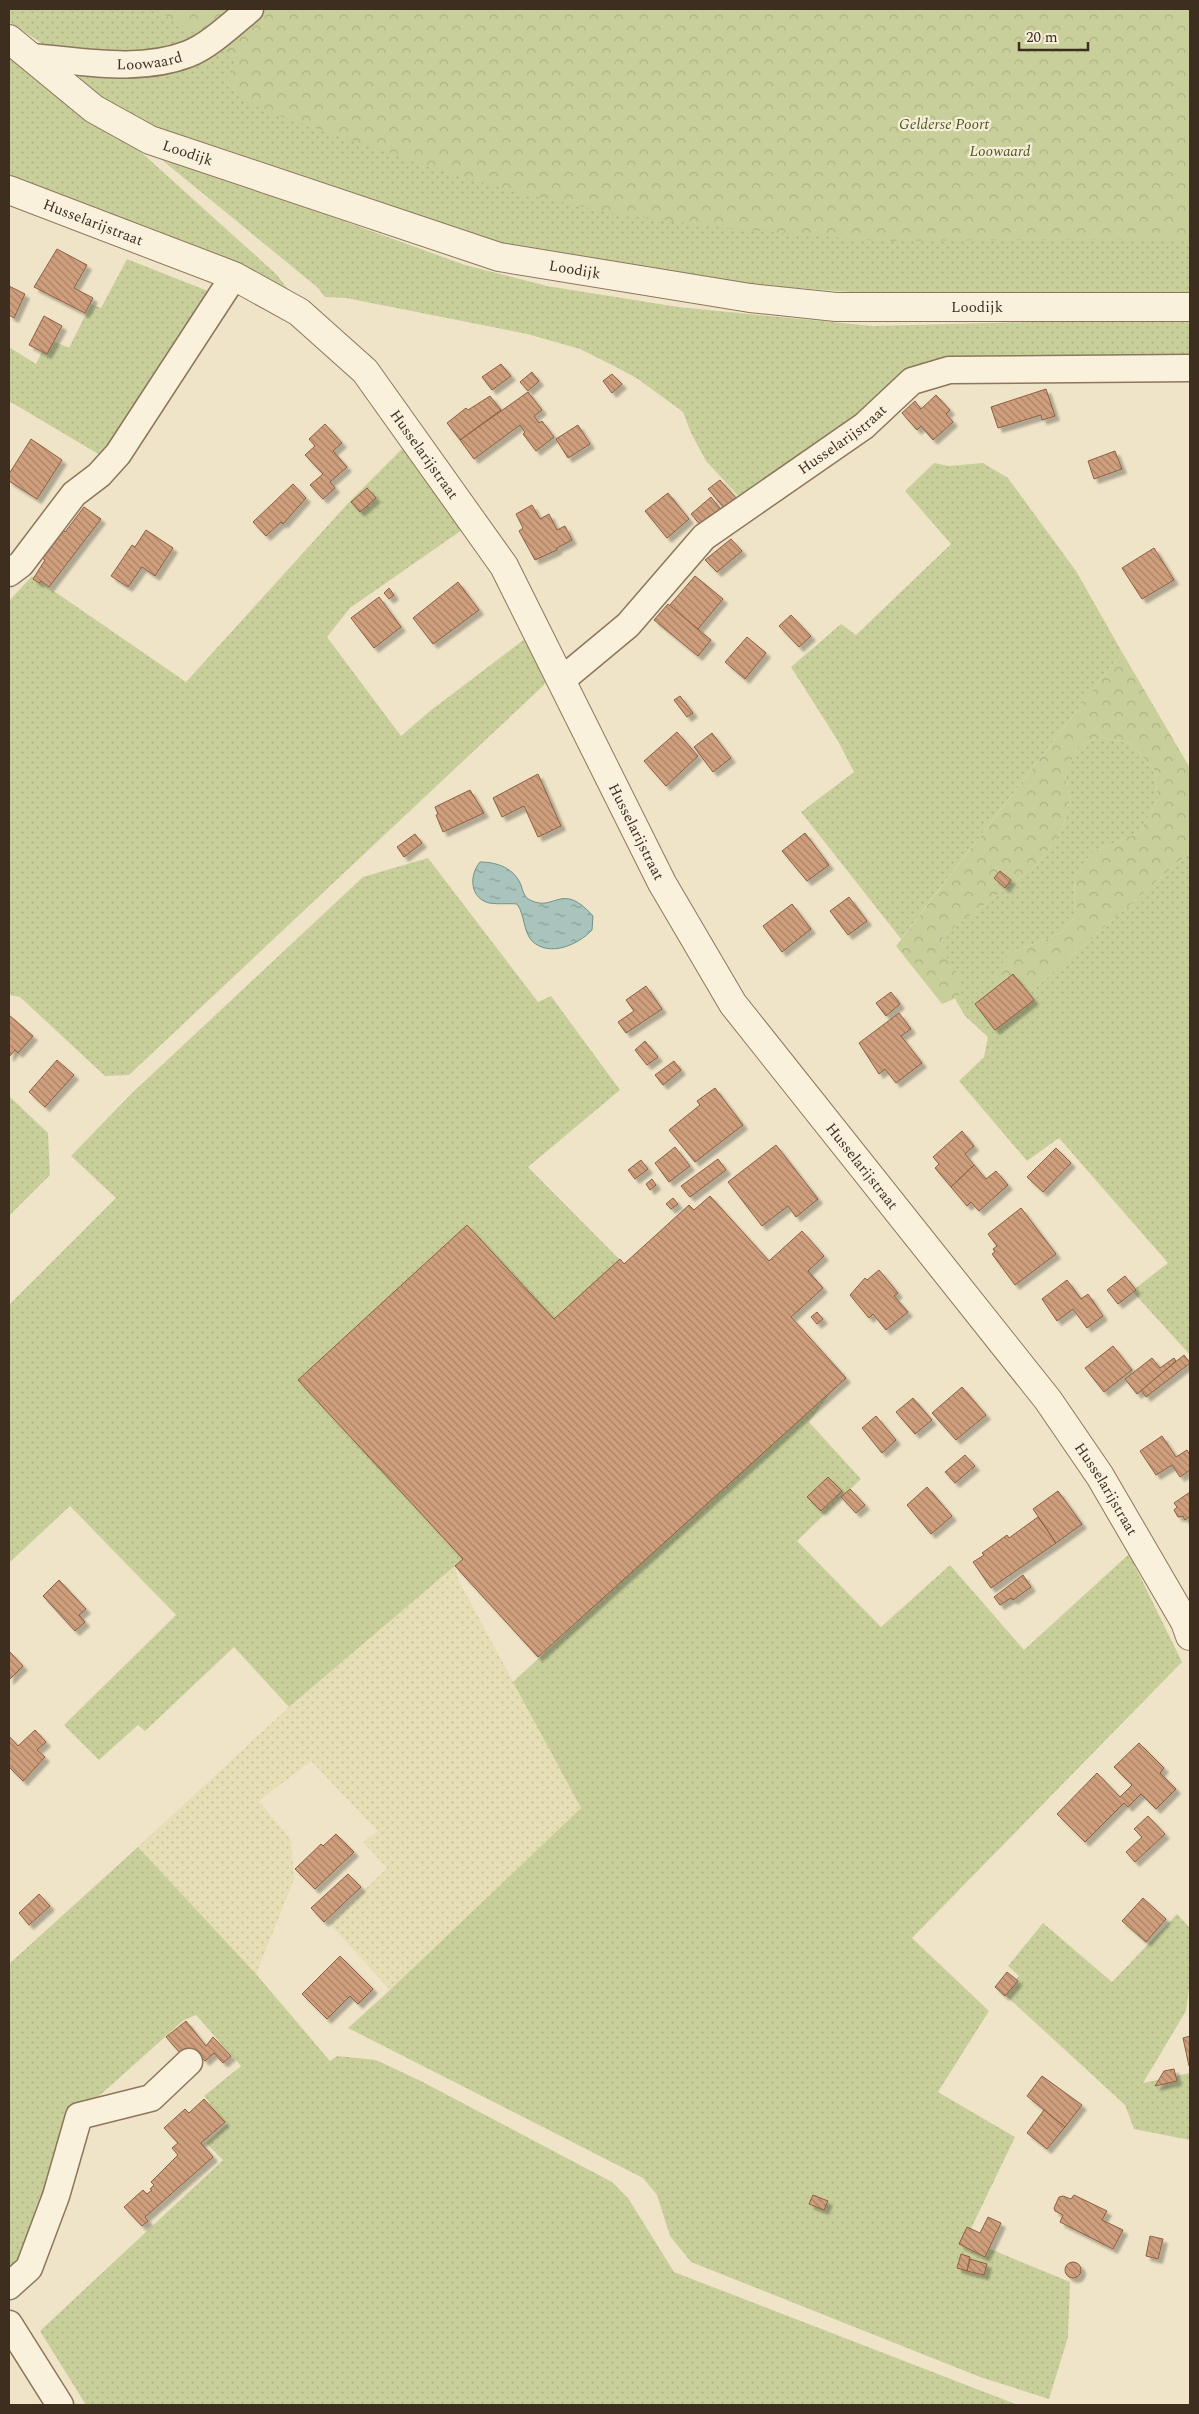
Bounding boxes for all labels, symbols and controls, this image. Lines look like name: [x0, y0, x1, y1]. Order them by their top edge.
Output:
scale bar: [1019, 20, 1088, 52]
text: 20 m: [1026, 26, 1058, 49]
street label: Loowaard: [117, 45, 185, 76]
park label: Gelderse Poort: [899, 113, 989, 136]
street label: Loodijk: [159, 134, 216, 172]
park label: Loowaard: [969, 140, 1031, 163]
street label: Husselarijstraat: [40, 193, 147, 252]
street label: Loodijk: [547, 254, 602, 285]
street label: Loodijk: [951, 296, 1003, 319]
street label: Husselarijstraat: [793, 399, 892, 480]
street label: Husselarijstraat: [384, 405, 464, 504]
street label: Husselarijstraat: [603, 779, 670, 884]
street label: Husselarijstraat: [820, 1118, 904, 1215]
street label: Husselarijstraat: [1069, 1438, 1144, 1540]

